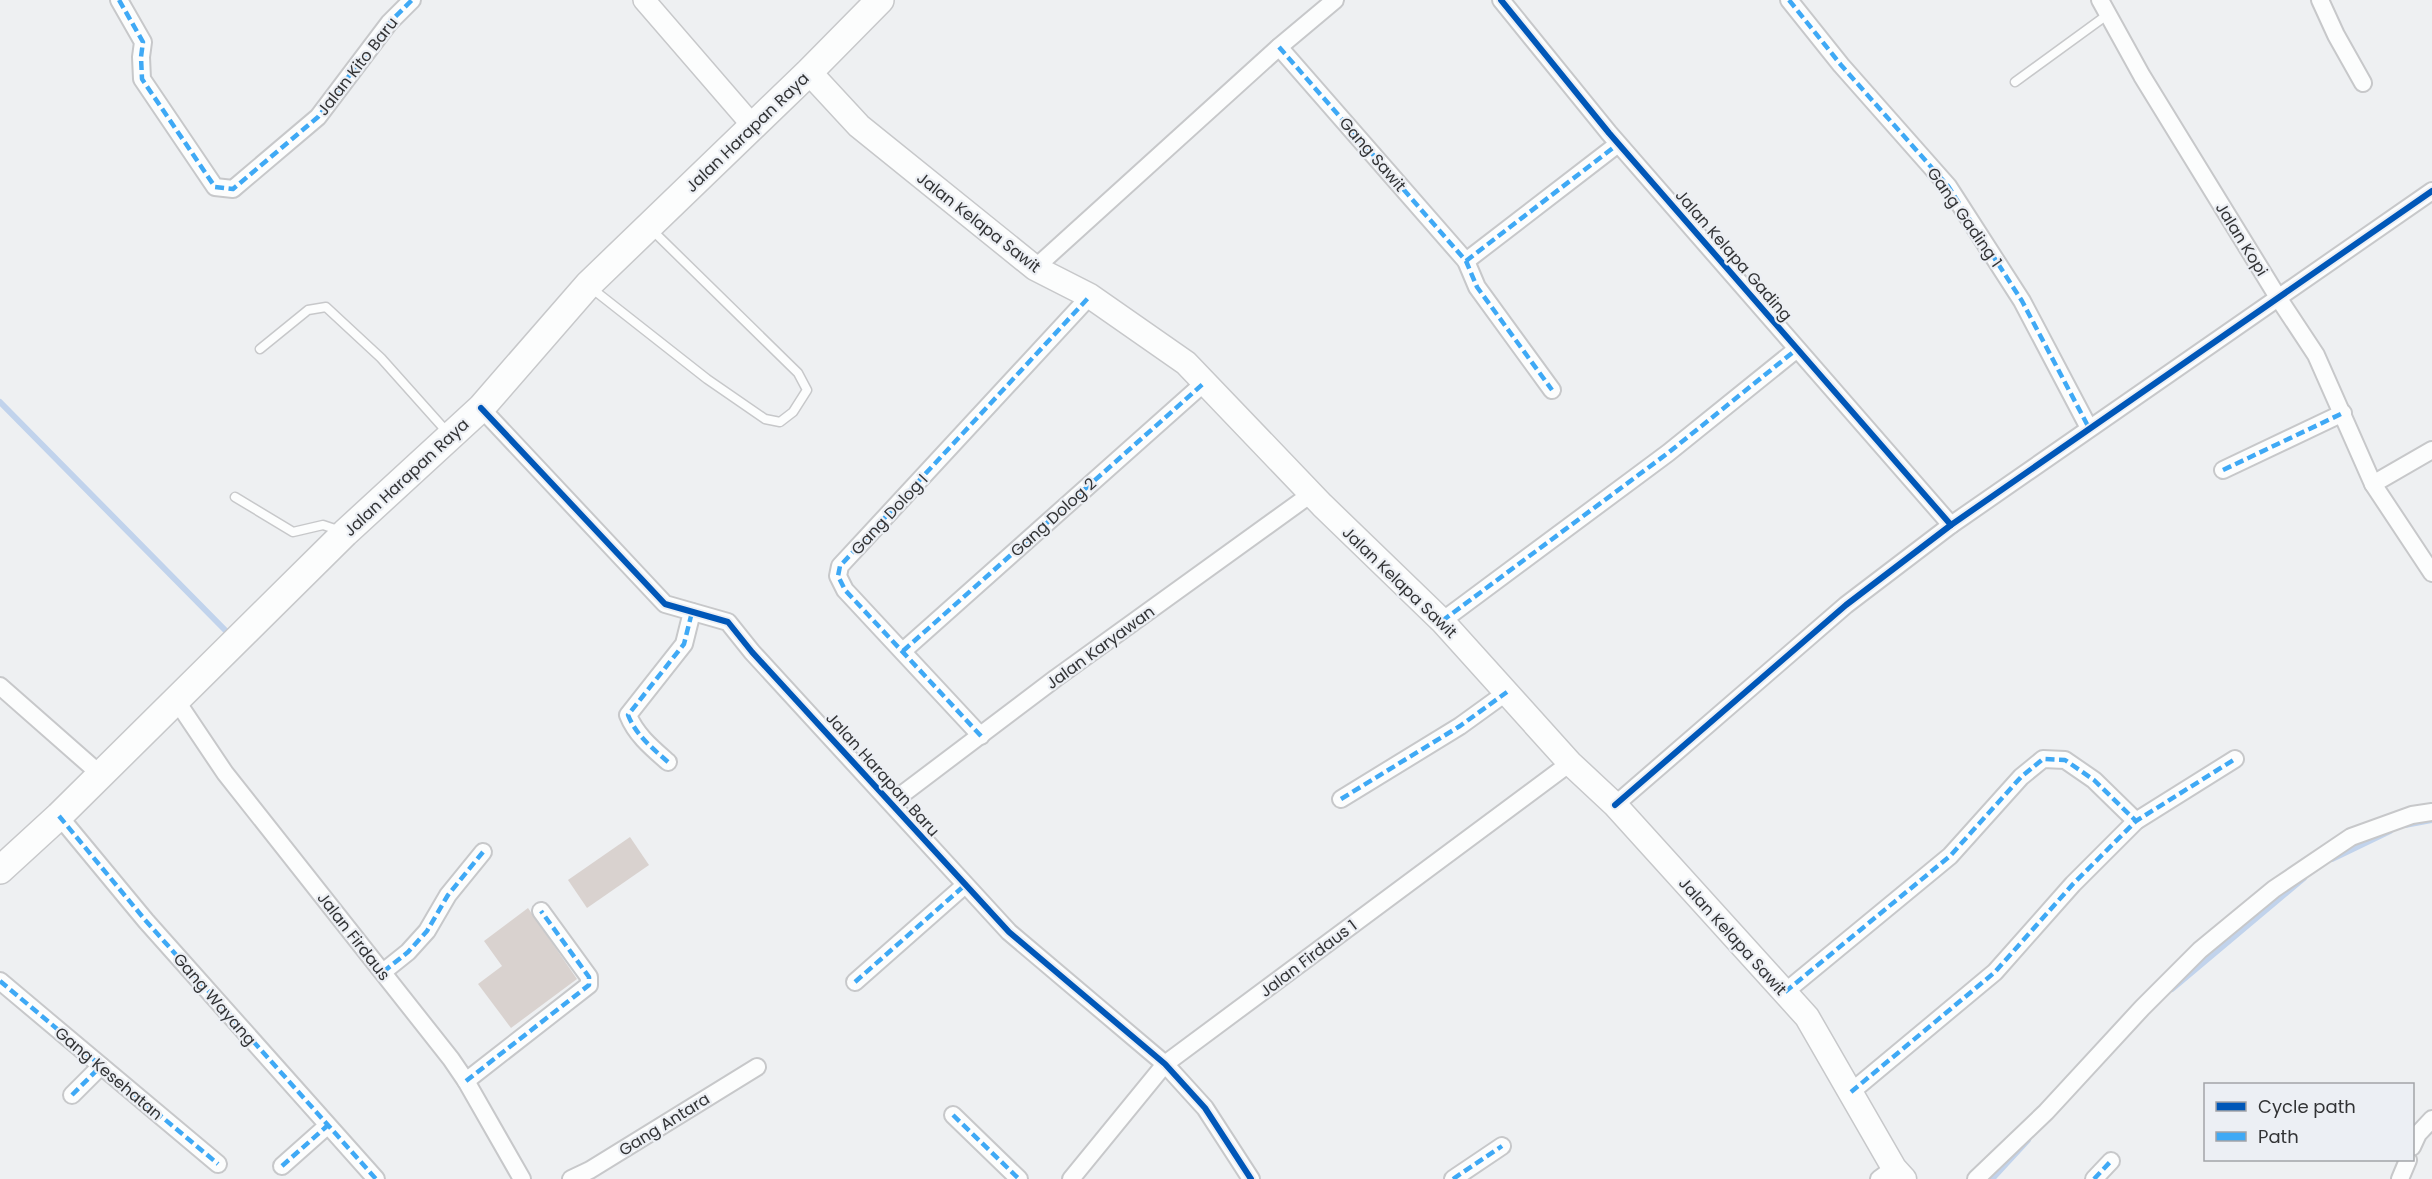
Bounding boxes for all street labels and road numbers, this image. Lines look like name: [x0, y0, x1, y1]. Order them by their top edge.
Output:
street label: Jalan Kito Baru: [312, 12, 403, 120]
street label: Jalan Harapan Raya: [680, 67, 814, 198]
street label: Gang Sawit: [1334, 112, 1411, 197]
street label: Gang Gading 1: [1922, 163, 2008, 272]
street label: Jalan Kelapa Sawit: [912, 167, 1046, 278]
street label: Jalan Kelapa Gading: [1670, 184, 1797, 326]
street label: Jalan Kopi: [2210, 198, 2273, 281]
street label: Jalan Harapan Raya: [339, 413, 474, 542]
street label: Gang Dolog I: [846, 469, 933, 560]
street label: Gang Dolog 2: [1005, 472, 1101, 562]
street label: Jalan Kelapa Sawit: [1337, 521, 1462, 643]
street label: Jalan Karyawan: [1041, 600, 1159, 695]
street label: Jalan Harapan Baru: [820, 707, 945, 842]
street label: Jalan Kelapa Sawit: [1673, 872, 1792, 1001]
street label: Jalan Firdaus: [312, 887, 396, 985]
street label: Jalan Firdaus 1: [1255, 914, 1362, 1003]
street label: Gang Wayang: [168, 948, 261, 1051]
street label: Gang Kesehatan: [50, 1021, 168, 1125]
street label: Gang Antara: [614, 1087, 714, 1161]

